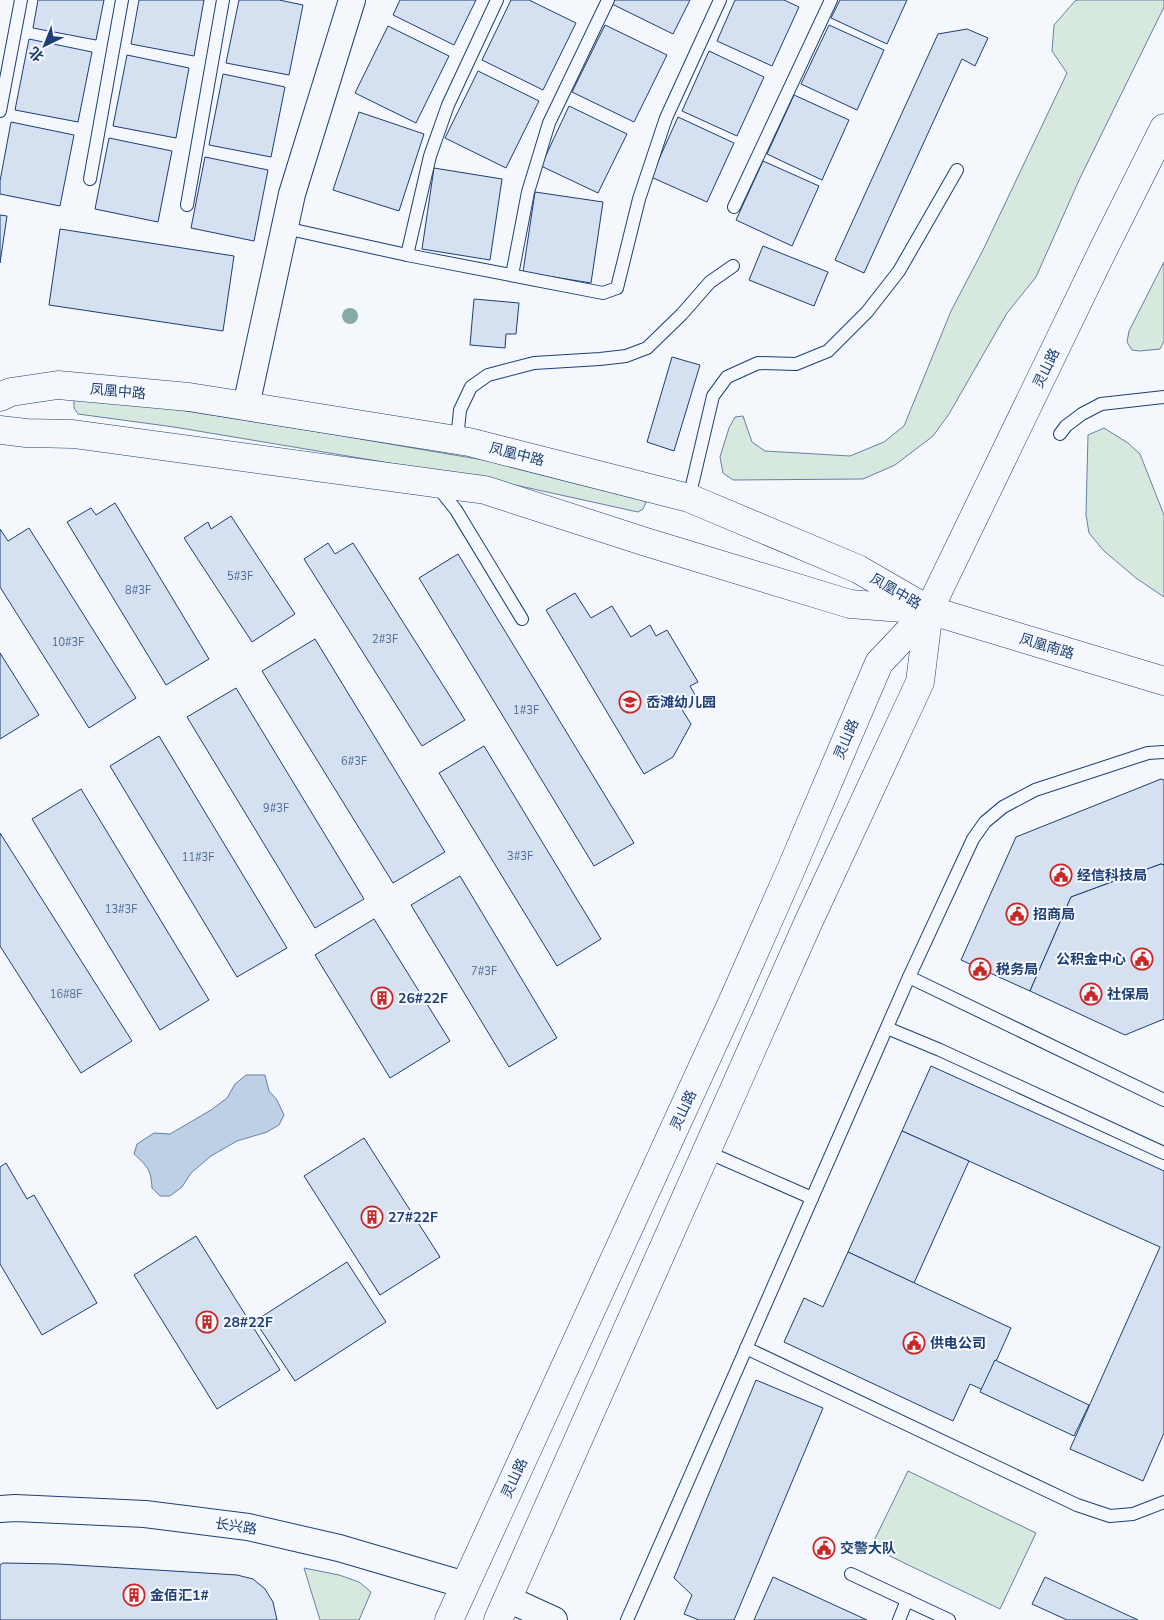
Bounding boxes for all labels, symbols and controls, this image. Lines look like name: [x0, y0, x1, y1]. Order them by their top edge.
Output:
north arrow: [20, 20, 70, 70]
text: 北: [25, 42, 48, 66]
street label: 灵山路: [1029, 345, 1064, 391]
street label: 凤凰中路: [89, 380, 147, 403]
street label: 凤凰中路: [487, 438, 546, 470]
house number: 5#3F: [227, 569, 253, 584]
street label: 凤凰中路: [867, 569, 925, 614]
house number: 8#3F: [125, 583, 151, 598]
street label: 凤凰南路: [1017, 629, 1076, 664]
house number: 2#3F: [372, 632, 398, 647]
house number: 10#3F: [52, 635, 84, 650]
school or university icon: 岙滩幼儿园: [618, 690, 642, 714]
place label: 岙滩幼儿园: [646, 693, 716, 712]
house number: 1#3F: [513, 703, 539, 718]
street label: 灵山路: [830, 716, 863, 762]
house number: 6#3F: [341, 754, 367, 769]
house number: 9#3F: [263, 801, 289, 816]
house number: 3#3F: [507, 849, 533, 864]
house number: 11#3F: [182, 850, 214, 865]
public building icon: 经信科技局: [1049, 863, 1073, 887]
place label: 经信科技局: [1077, 866, 1147, 885]
house number: 13#3F: [105, 902, 137, 917]
public building icon: 招商局: [1005, 902, 1029, 926]
place label: 招商局: [1033, 905, 1075, 924]
public building icon: 公积金中心: [1130, 947, 1154, 971]
place label: 公积金中心: [1056, 950, 1126, 969]
public building icon: 税务局: [968, 957, 992, 981]
place label: 税务局: [996, 960, 1038, 979]
house number: 7#3F: [471, 964, 497, 979]
public building icon: 社保局: [1079, 982, 1103, 1006]
place label: 社保局: [1107, 985, 1149, 1004]
building icon: 26#22F: [370, 986, 394, 1010]
house number: 16#8F: [50, 987, 82, 1002]
place label: 26#22F: [398, 989, 448, 1008]
street label: 灵山路: [666, 1087, 701, 1133]
building icon: 27#22F: [360, 1205, 384, 1229]
place label: 27#22F: [388, 1208, 438, 1227]
building icon: 28#22F: [195, 1310, 219, 1334]
place label: 28#22F: [223, 1313, 273, 1332]
public building icon: 供电公司: [902, 1331, 926, 1355]
place label: 供电公司: [930, 1334, 986, 1353]
street label: 灵山路: [497, 1455, 532, 1501]
street label: 长兴路: [214, 1514, 258, 1539]
public building icon: 交警大队: [812, 1536, 836, 1560]
place label: 交警大队: [840, 1539, 896, 1558]
building icon: 金佰汇1#: [122, 1583, 146, 1607]
place label: 金佰汇1#: [150, 1586, 209, 1605]

